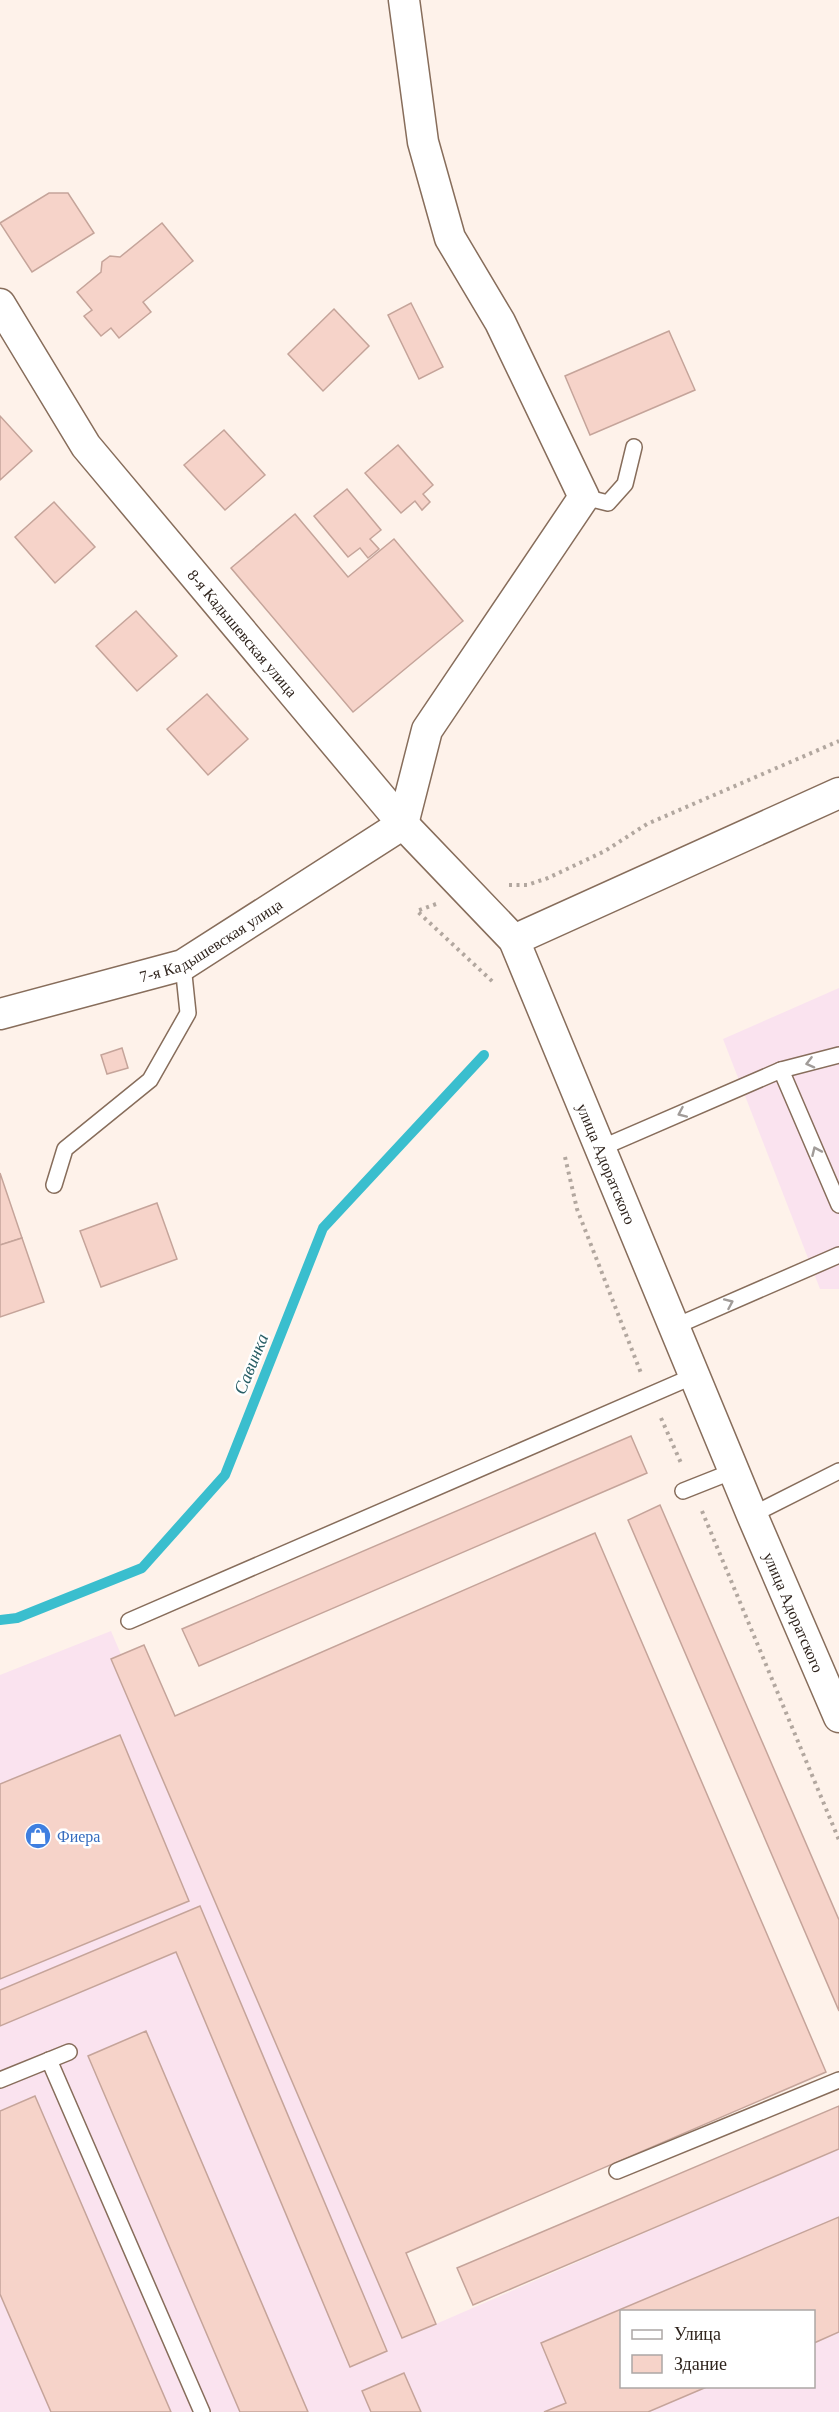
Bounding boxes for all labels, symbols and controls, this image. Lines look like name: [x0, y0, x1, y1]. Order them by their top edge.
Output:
street label: 8-я Кадышевская улица: [185, 566, 301, 700]
street label: 7-я Кадышевская улица: [138, 895, 285, 985]
one-way arrow: [805, 1055, 815, 1068]
street label: улица Адоратского: [573, 1101, 639, 1227]
one-way arrow: [678, 1106, 689, 1118]
one-way arrow: [811, 1146, 823, 1157]
one-way arrow: [723, 1298, 734, 1310]
water label: Савинка: [230, 1331, 272, 1397]
street label: улица Адоратского: [760, 1549, 827, 1675]
shop icon: Фиера: [23, 1821, 53, 1851]
place label: Фиера: [57, 1828, 100, 1846]
legend: [620, 2310, 815, 2388]
text: Улица: [674, 2324, 721, 2344]
text: Здание: [674, 2354, 727, 2374]

